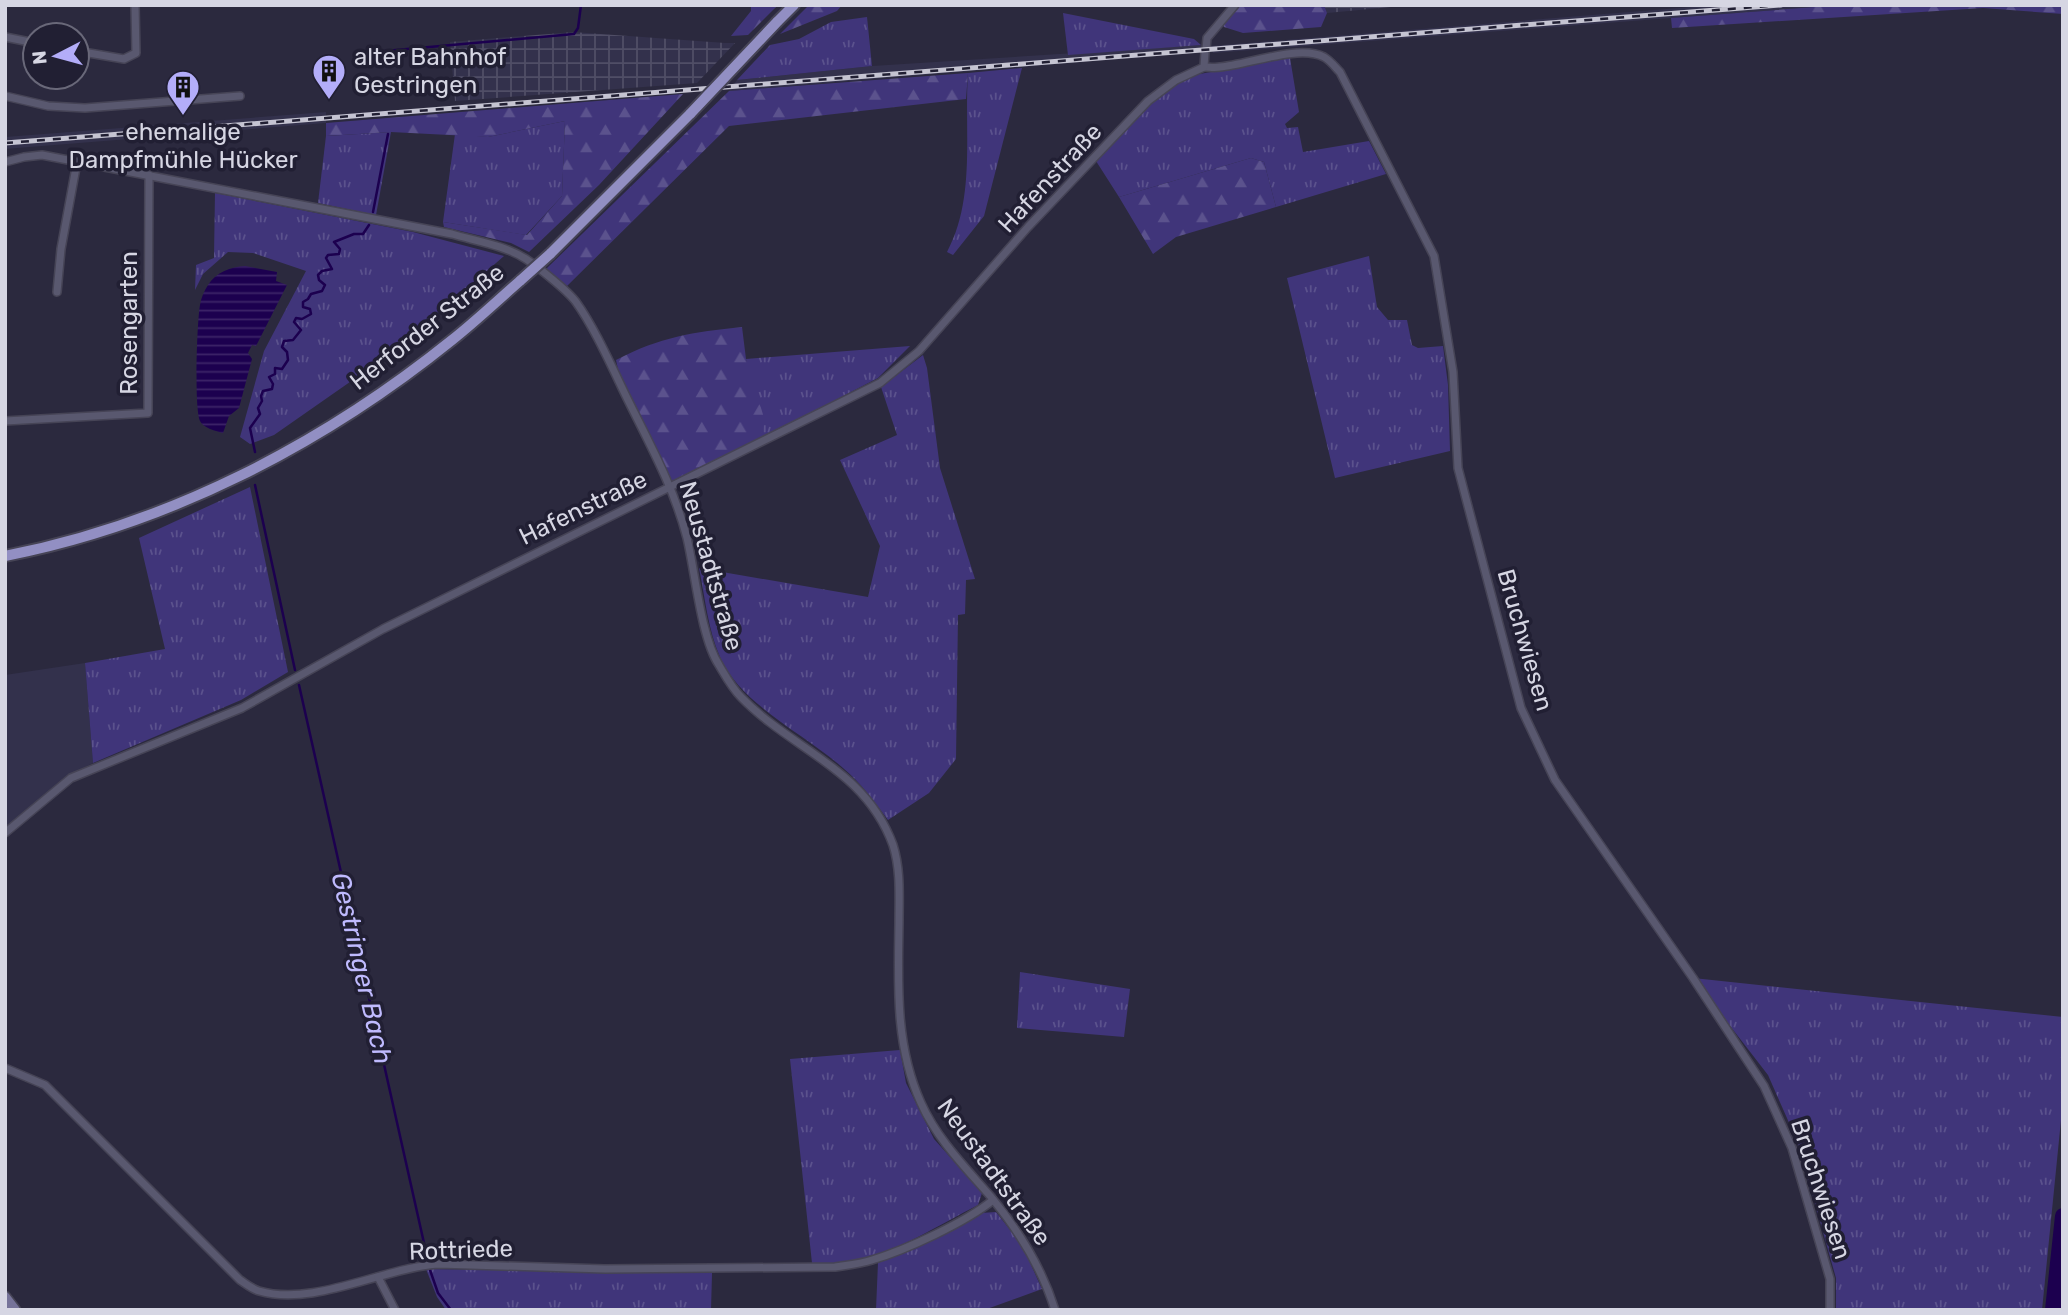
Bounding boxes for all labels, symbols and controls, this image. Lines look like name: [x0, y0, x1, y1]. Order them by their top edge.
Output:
north arrow: [21, 21, 91, 91]
place label: alter Bahnhof Gestringen: [354, 43, 507, 99]
text: N: [27, 50, 52, 66]
building icon: alter Bahnhof Gestringen: [310, 52, 348, 101]
building icon: ehemalige Dampfmühle Hücker: [164, 68, 202, 117]
place label: ehemalige Dampfmühle Hücker: [68, 118, 298, 174]
street label: Hafenstraße: [992, 118, 1108, 238]
street label: Rosengarten: [115, 251, 143, 395]
street label: Herforder Straße: [344, 258, 510, 396]
street label: Hafenstraße: [515, 465, 651, 551]
street label: Neustadtstraße: [673, 478, 749, 654]
street label: Bruchwiesen: [1491, 566, 1559, 714]
water label: Gestringer Bach: [324, 869, 399, 1067]
street label: Neustadtstraße: [931, 1093, 1057, 1251]
street label: Bruchwiesen: [1785, 1115, 1857, 1263]
street label: Rottriede: [408, 1234, 514, 1266]

